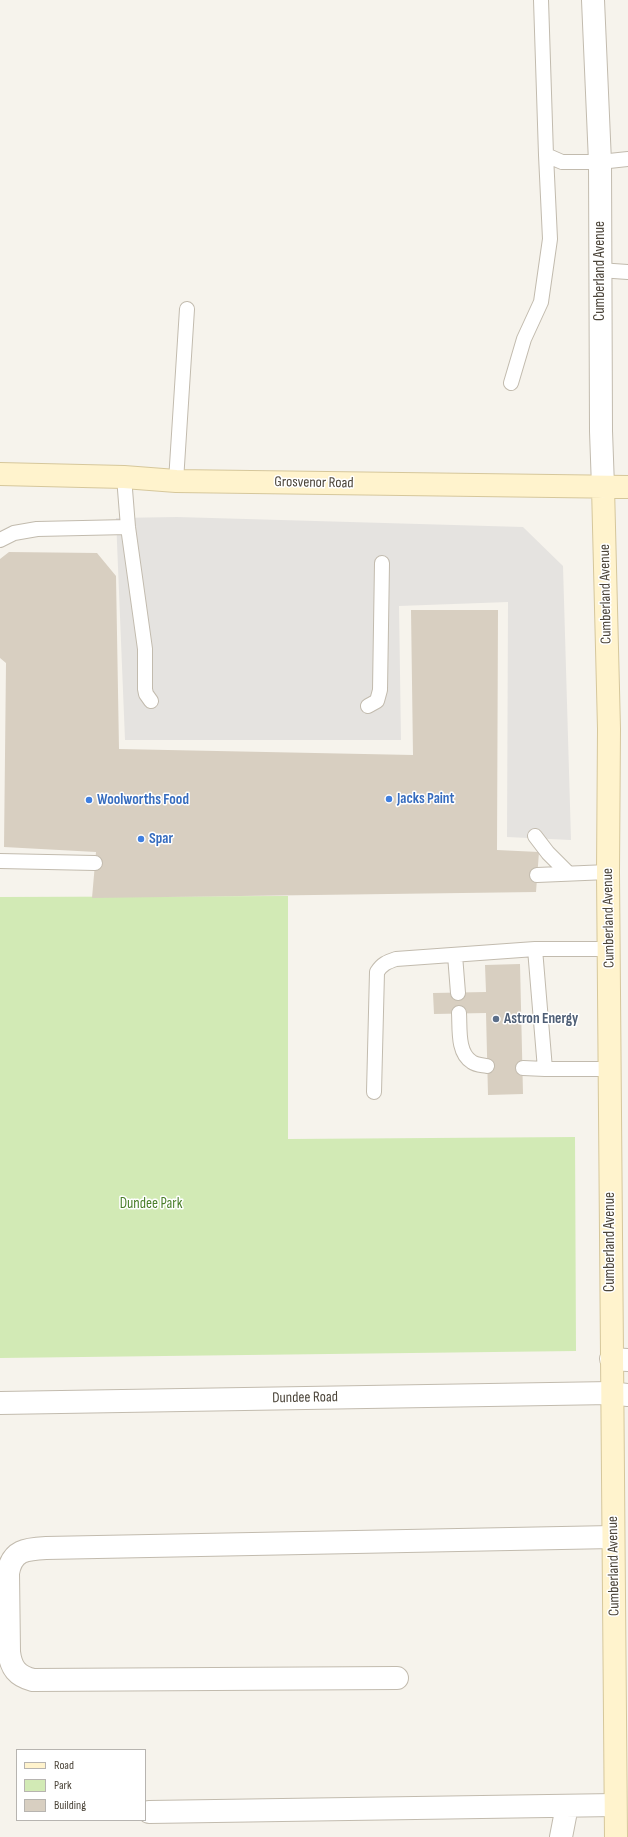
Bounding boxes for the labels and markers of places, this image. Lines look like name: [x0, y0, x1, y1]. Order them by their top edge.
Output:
place label: Jacks Paint: [397, 790, 455, 808]
place label: Woolworths Food: [97, 791, 189, 809]
marker: Jacks Paint: [384, 794, 394, 804]
marker: Woolworths Food: [84, 795, 94, 805]
place label: Spar: [149, 830, 173, 848]
marker: Spar: [136, 834, 146, 844]
place label: Astron Energy: [504, 1010, 578, 1028]
marker: Astron Energy: [491, 1014, 501, 1024]

